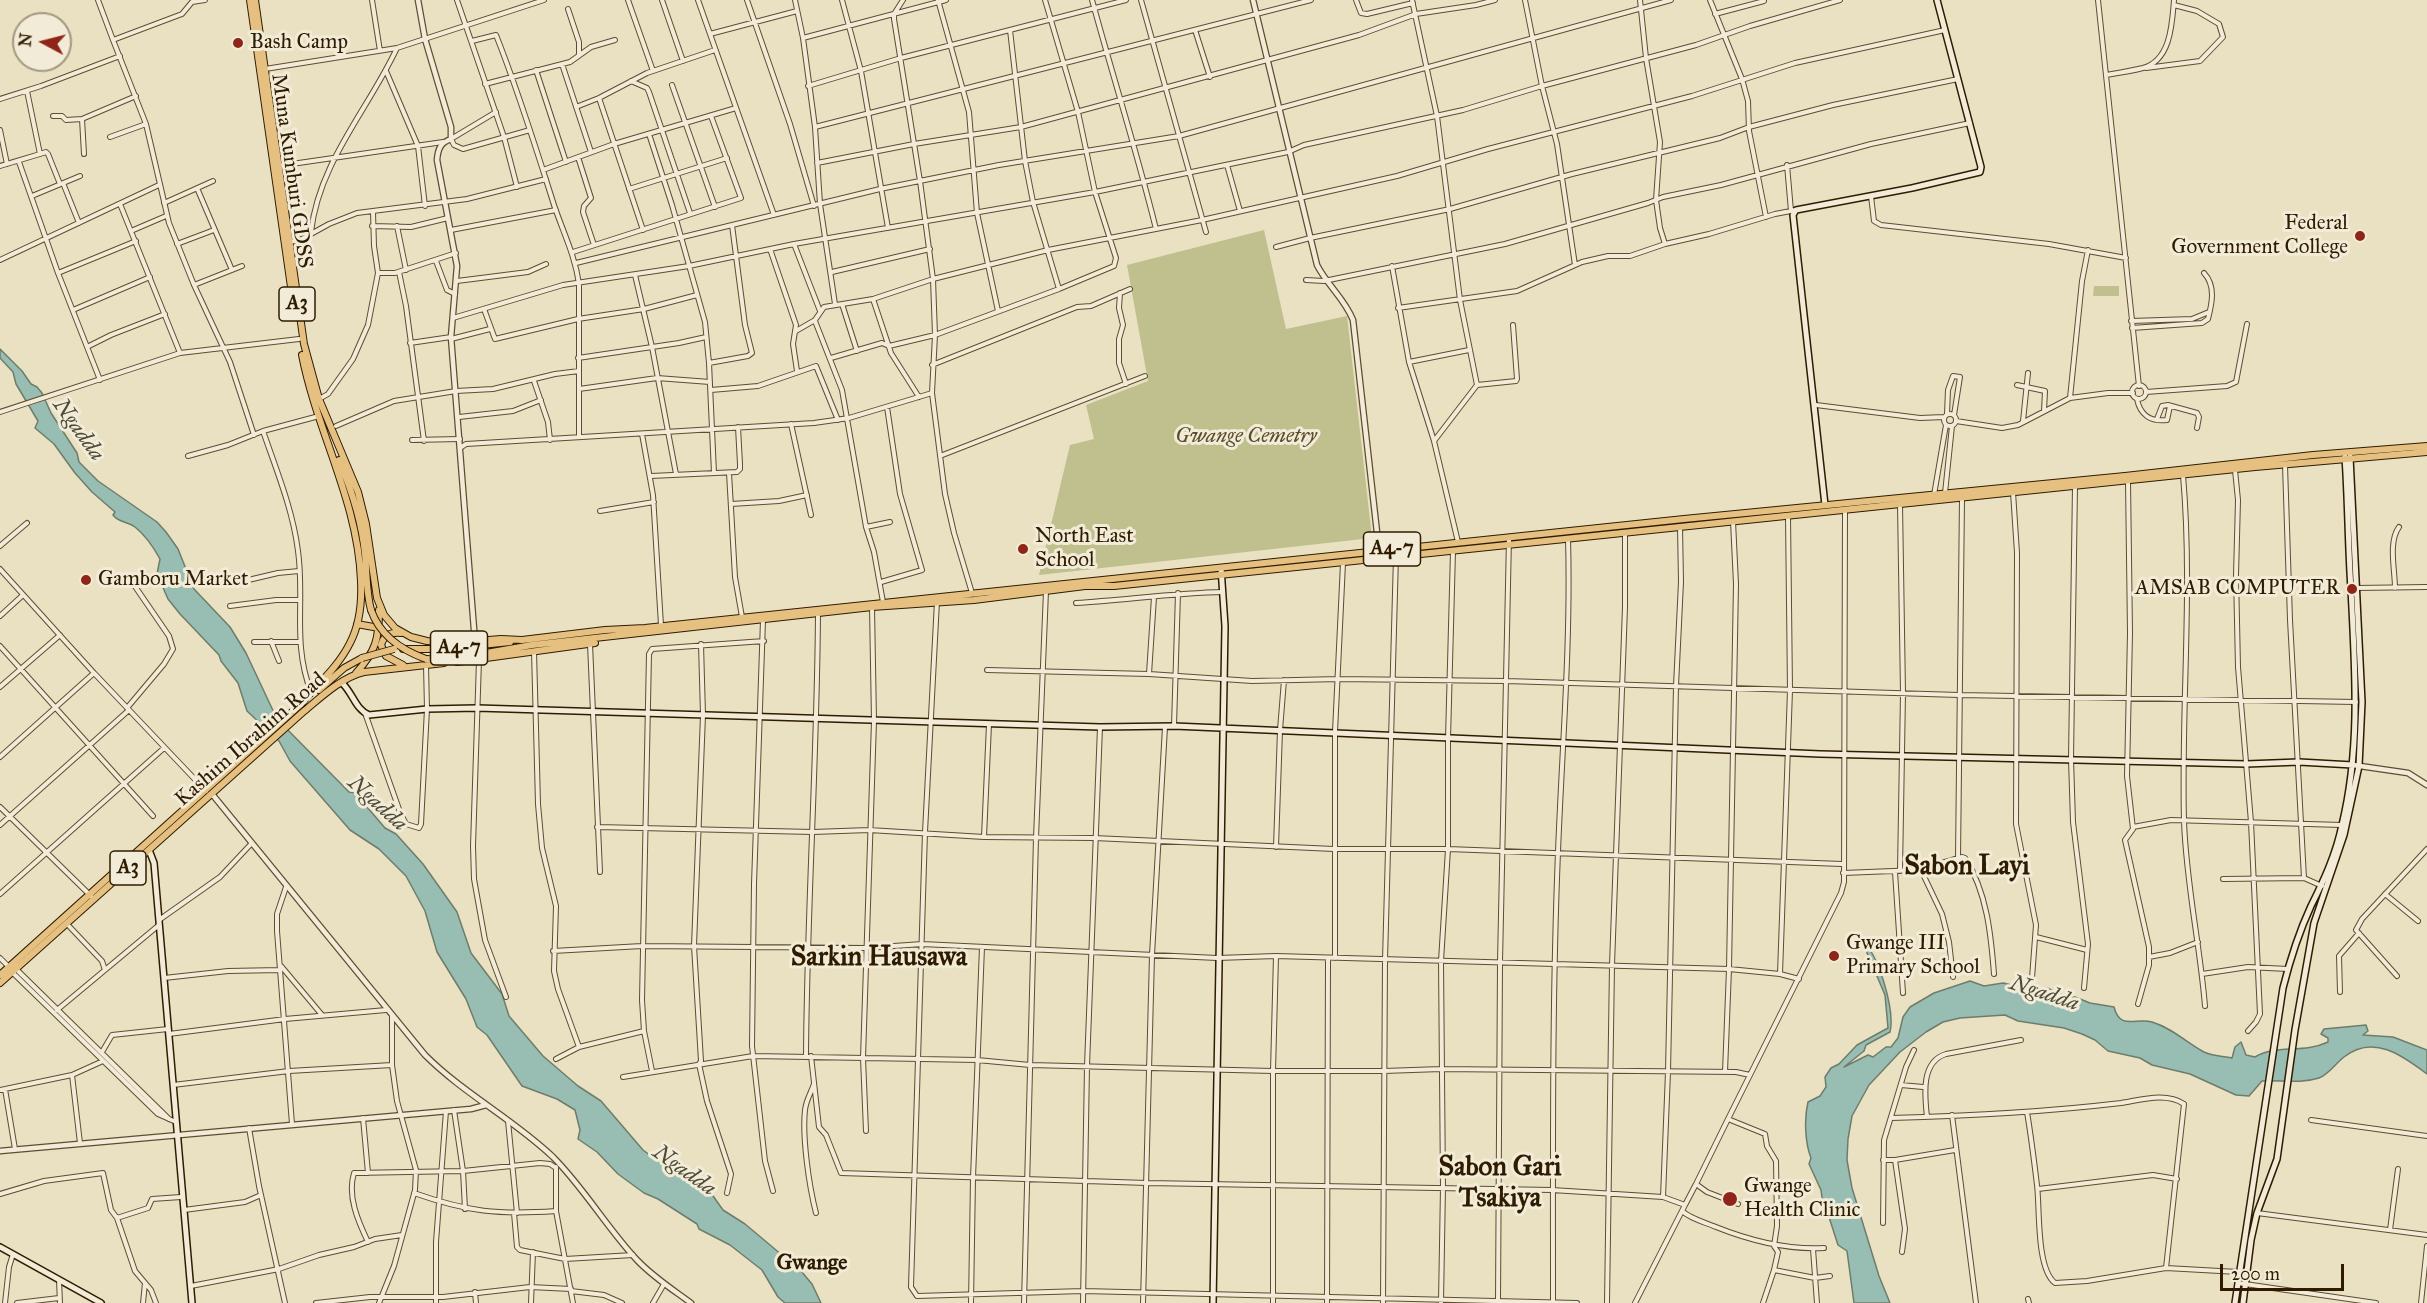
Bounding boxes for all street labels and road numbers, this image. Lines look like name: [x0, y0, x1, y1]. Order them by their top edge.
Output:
street label: Muna Kumburi GDSS: [265, 72, 317, 270]
road number: A3: [279, 287, 315, 321]
road number: A4-7: [1364, 532, 1420, 566]
road number: A4-7: [430, 631, 488, 665]
street label: Kashim Ibrahim Road: [171, 668, 331, 812]
road number: A3: [110, 851, 146, 885]

